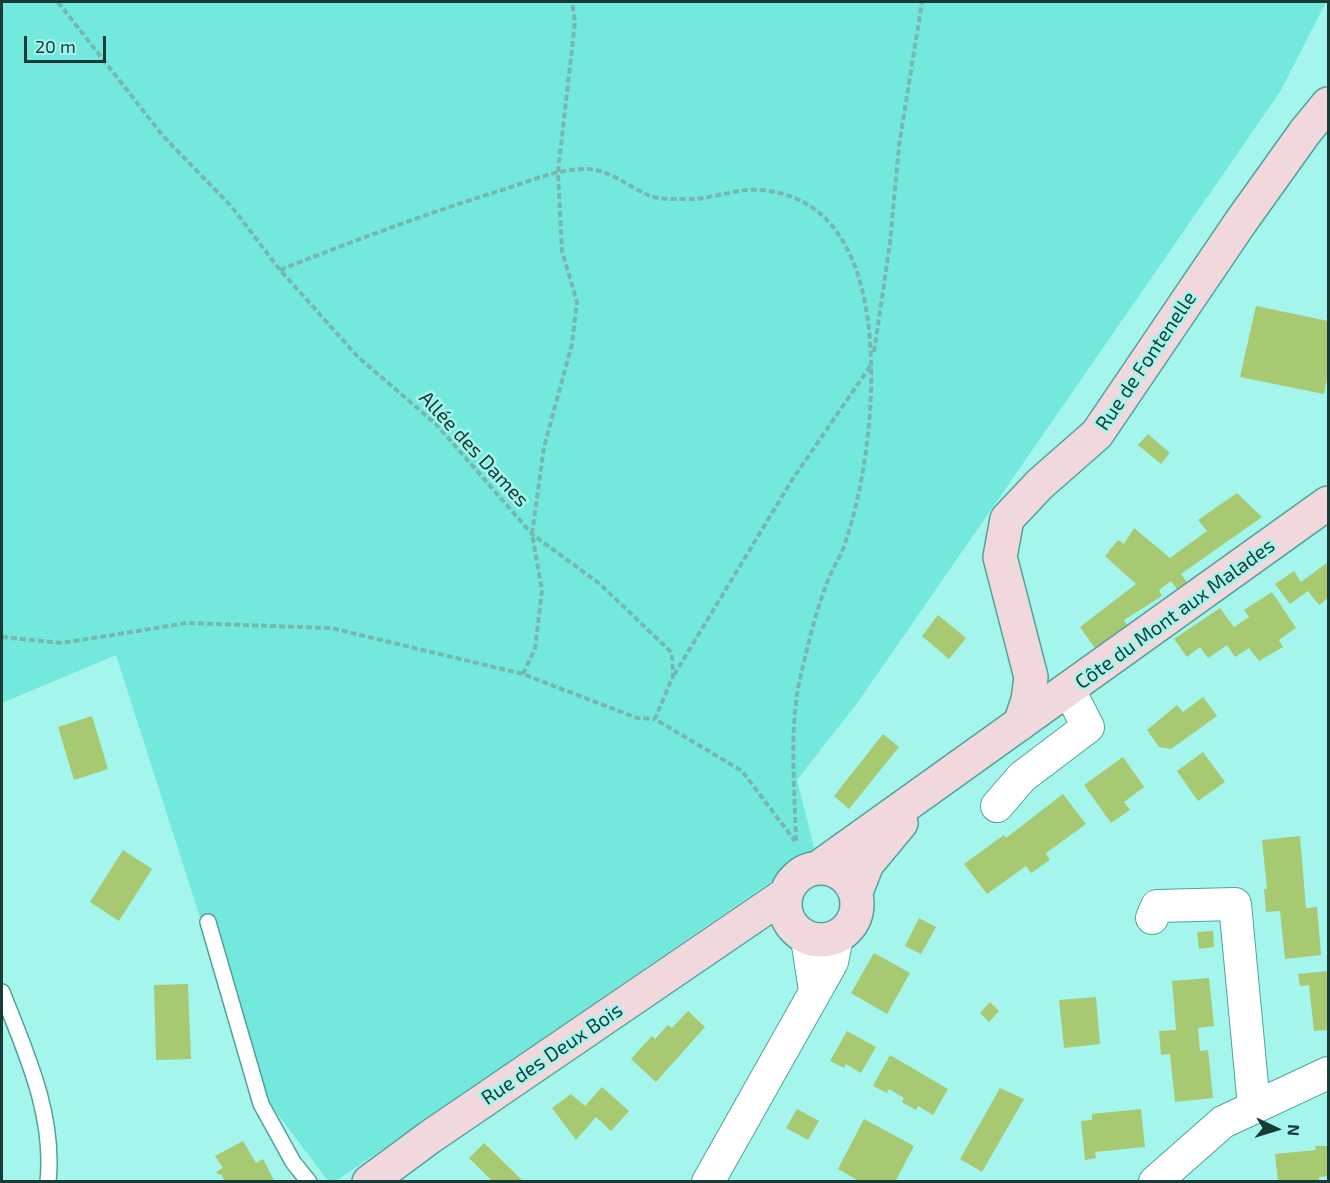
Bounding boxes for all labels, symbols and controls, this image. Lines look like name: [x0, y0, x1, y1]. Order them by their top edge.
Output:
scale bar: [27, 24, 110, 62]
text: 20 m: [35, 35, 76, 57]
street label: Rue de Fontenelle: [1091, 287, 1201, 435]
street label: Allée des Dames: [414, 386, 534, 512]
street label: Côte du Mont aux Malades: [1071, 534, 1279, 694]
street label: Rue des Deux Bois: [477, 998, 627, 1110]
north arrow: [1246, 1099, 1306, 1159]
text: N: [1285, 1124, 1304, 1137]

